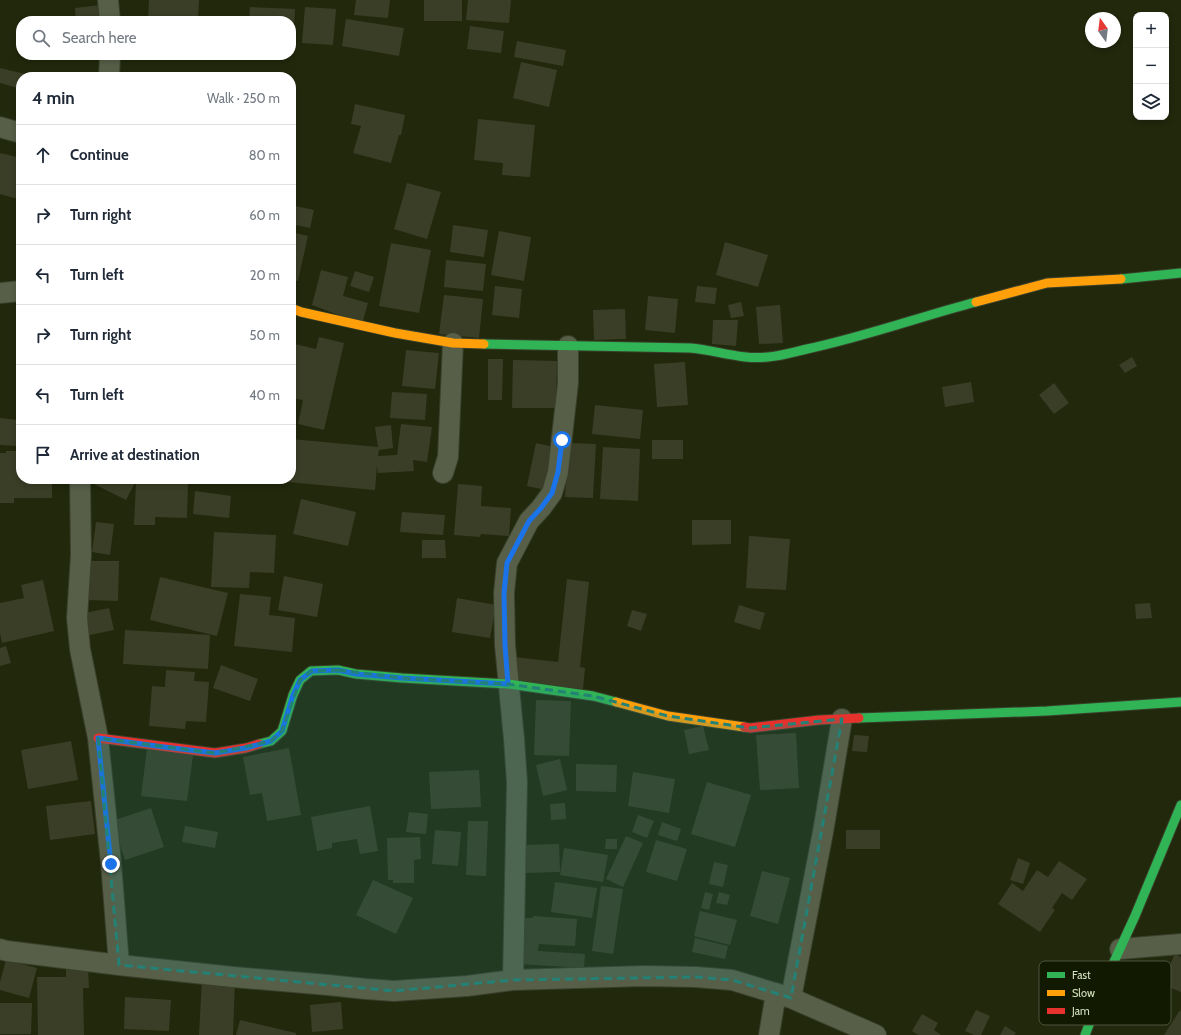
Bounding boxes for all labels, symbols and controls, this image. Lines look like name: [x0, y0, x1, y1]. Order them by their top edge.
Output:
north arrow: [1085, 12, 1121, 48]
map controls: [1133, 12, 1169, 120]
button: +: [1133, 12, 1169, 48]
search box: [16, 16, 296, 60]
icon: search: [30, 27, 52, 49]
text: Search here: [62, 29, 137, 47]
button: −: [1133, 48, 1169, 84]
button: layers: [1133, 84, 1169, 120]
text: 4 min: [32, 88, 75, 108]
text: Walk · 250 m: [207, 90, 280, 106]
icon: ahead: [32, 144, 54, 166]
text: Continue: [70, 146, 129, 164]
text: 80 m: [249, 147, 280, 163]
icon: right: [32, 204, 54, 226]
text: Turn right: [70, 206, 131, 224]
text: 60 m: [249, 207, 280, 223]
icon: left: [32, 264, 54, 286]
text: Turn left: [70, 266, 124, 284]
text: 20 m: [250, 267, 280, 283]
icon: right: [32, 324, 54, 346]
text: Turn right: [70, 326, 131, 344]
text: 50 m: [250, 327, 280, 343]
icon: left: [32, 384, 54, 406]
text: Turn left: [70, 386, 124, 404]
text: 40 m: [249, 387, 280, 403]
route start: [553, 431, 571, 449]
icon: arrive: [32, 444, 54, 466]
text: Arrive at destination: [70, 446, 200, 464]
route end: [102, 855, 120, 873]
legend: [1039, 961, 1171, 1025]
text: Fast: [1072, 968, 1091, 982]
text: Slow: [1072, 986, 1095, 1000]
text: Jam: [1071, 1004, 1090, 1018]

